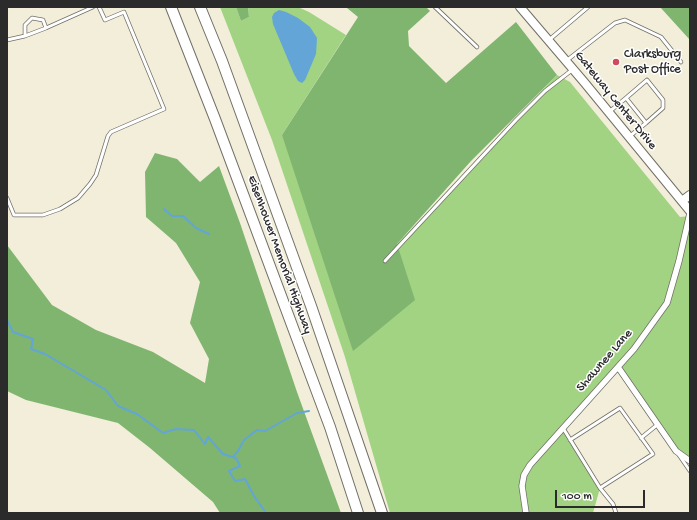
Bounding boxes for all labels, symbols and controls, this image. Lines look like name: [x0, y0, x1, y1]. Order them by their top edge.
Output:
place label: Clarksburg Post Office: [624, 47, 681, 78]
street label: Gateway Center Drive: [570, 49, 660, 153]
marker: Clarksburg Post Office: [611, 57, 621, 67]
street label: Eisenhower Memorial Highway: [243, 174, 315, 336]
street label: Shawnee Lane: [574, 327, 636, 395]
scale bar: [557, 482, 647, 508]
text: 100 m: [562, 490, 592, 504]

